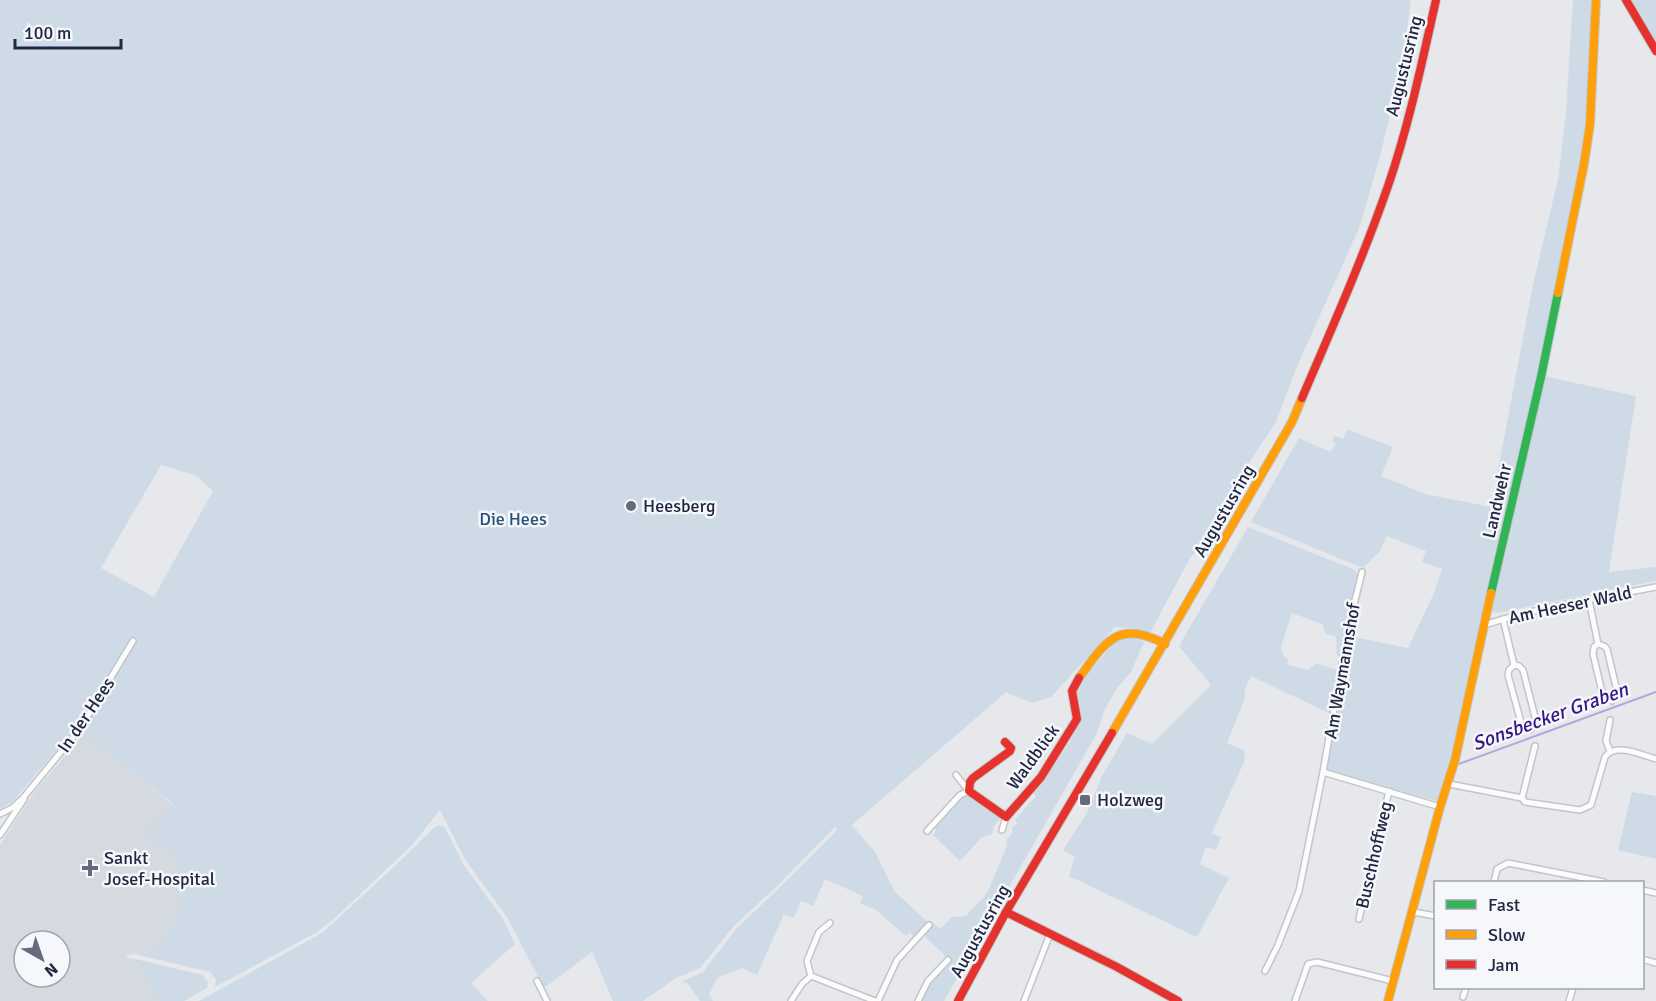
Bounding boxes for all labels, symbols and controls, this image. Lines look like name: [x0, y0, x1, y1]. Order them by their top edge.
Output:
scale bar: [15, 12, 122, 50]
street label: Augustusring: [1381, 13, 1427, 119]
text: 100 m: [24, 22, 71, 44]
street label: Augustusring: [1189, 461, 1259, 561]
street label: Landwehr: [1478, 461, 1516, 540]
place label: Heesberg: [643, 495, 716, 517]
marker: Heesberg: [624, 499, 638, 513]
park label: Die Hees: [479, 508, 547, 530]
street label: Am Heeser Wald: [1506, 581, 1634, 629]
street label: Am Waymannshof: [1319, 601, 1365, 741]
street label: In der Hees: [53, 673, 119, 757]
water label: Sonsbecker Graben: [1469, 676, 1633, 756]
street label: Waldblick: [1002, 720, 1064, 794]
place label: Holzweg: [1097, 789, 1163, 811]
marker: Holzweg: [1078, 793, 1092, 807]
street label: Buschhoffweg: [1351, 799, 1397, 911]
place label: Sankt Josef-Hospital: [104, 847, 215, 890]
marker: Sankt Josef-Hospital: [81, 859, 99, 877]
street label: Augustusring: [945, 881, 1015, 981]
legend: [1434, 881, 1644, 989]
text: Fast: [1488, 894, 1520, 916]
text: Slow: [1488, 924, 1525, 946]
north arrow: [12, 929, 72, 989]
text: Jam: [1488, 954, 1519, 976]
text: N: [40, 958, 62, 981]

